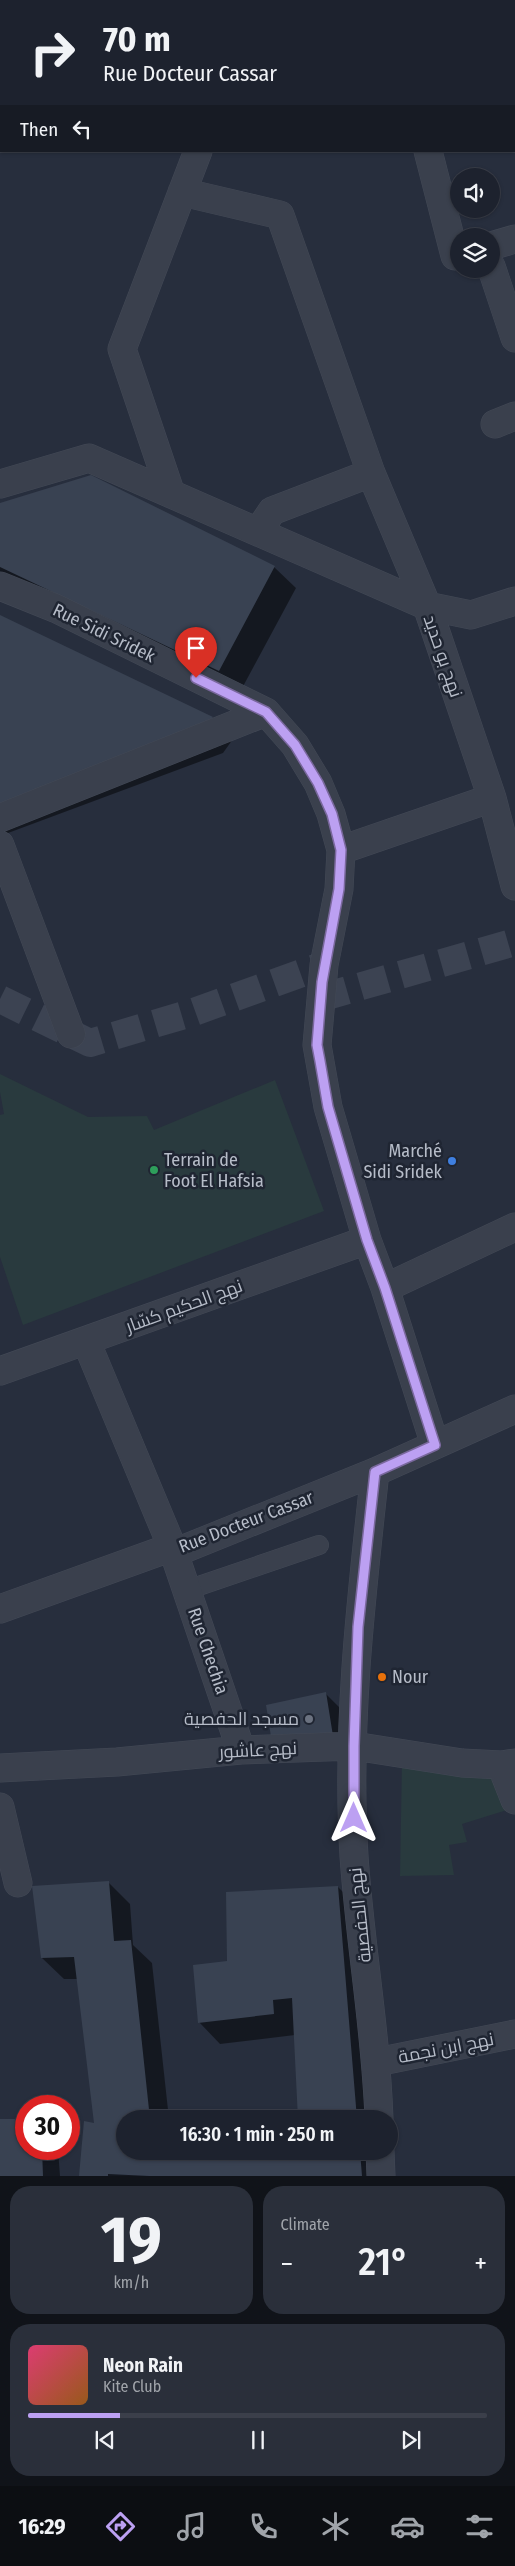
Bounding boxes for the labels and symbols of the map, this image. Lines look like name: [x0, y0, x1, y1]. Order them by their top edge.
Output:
street label: Rue Sidi Sridek: [49, 599, 159, 667]
street label: نهج بو حديد: [418, 612, 467, 700]
pin: [175, 627, 217, 678]
place label: Marché Sidi Sridek: [363, 1140, 443, 1183]
place label: Terrain de Foot El Hafsia: [164, 1149, 264, 1192]
marker: Marché Sidi Sridek: [446, 1155, 458, 1167]
marker: Terrain de Foot El Hafsia: [148, 1164, 160, 1176]
street label: نهج الحكيم كسّار: [122, 1275, 246, 1339]
street label: Rue Docteur Cassar: [176, 1486, 317, 1558]
street label: Rue Chechia: [183, 1605, 233, 1697]
place label: Nour: [392, 1666, 429, 1688]
marker: Nour: [376, 1671, 388, 1683]
place label: مسجد الحفصية: [184, 1708, 299, 1730]
marker: مسجد الحفصية: [303, 1713, 315, 1725]
street label: نهج عاشور: [217, 1737, 298, 1764]
position arrow: [327, 1791, 379, 1843]
street label: نهج الحفصية: [344, 1866, 377, 1964]
street label: نهج ابن نجمة: [396, 2028, 496, 2069]
speed limit sign: 30: [15, 2095, 80, 2160]

